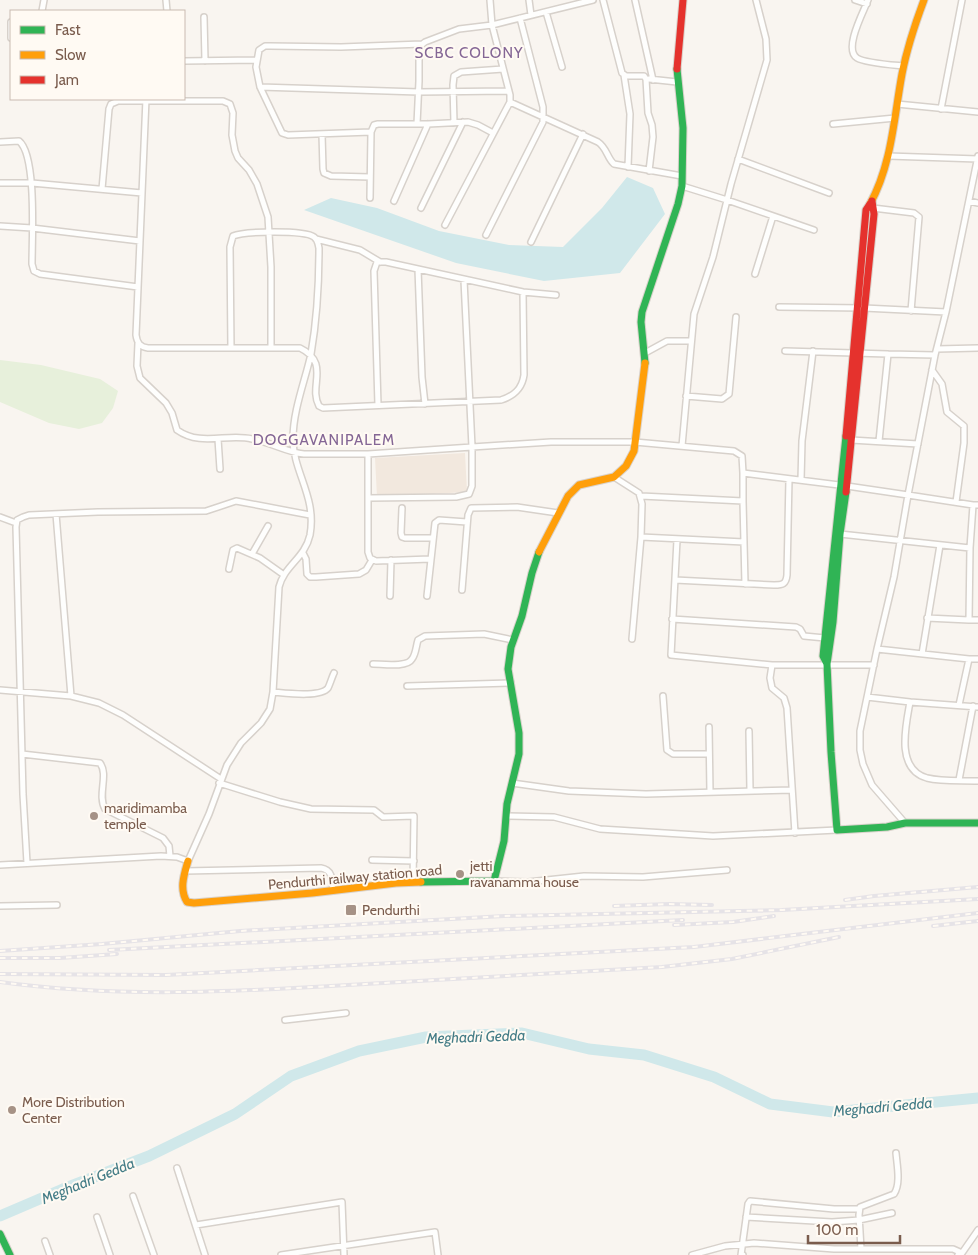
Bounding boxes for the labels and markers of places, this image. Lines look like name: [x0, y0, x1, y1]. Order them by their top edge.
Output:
place label: maridimamba temple: [104, 799, 187, 833]
marker: maridimamba temple: [88, 810, 100, 822]
place label: jetti ravanamma house: [469, 857, 579, 891]
marker: jetti ravanamma house: [454, 868, 466, 880]
place label: Pendurthi: [362, 901, 420, 919]
marker: Pendurthi: [344, 903, 358, 917]
place label: More Distribution Center: [22, 1093, 125, 1127]
marker: More Distribution Center: [6, 1104, 18, 1116]

